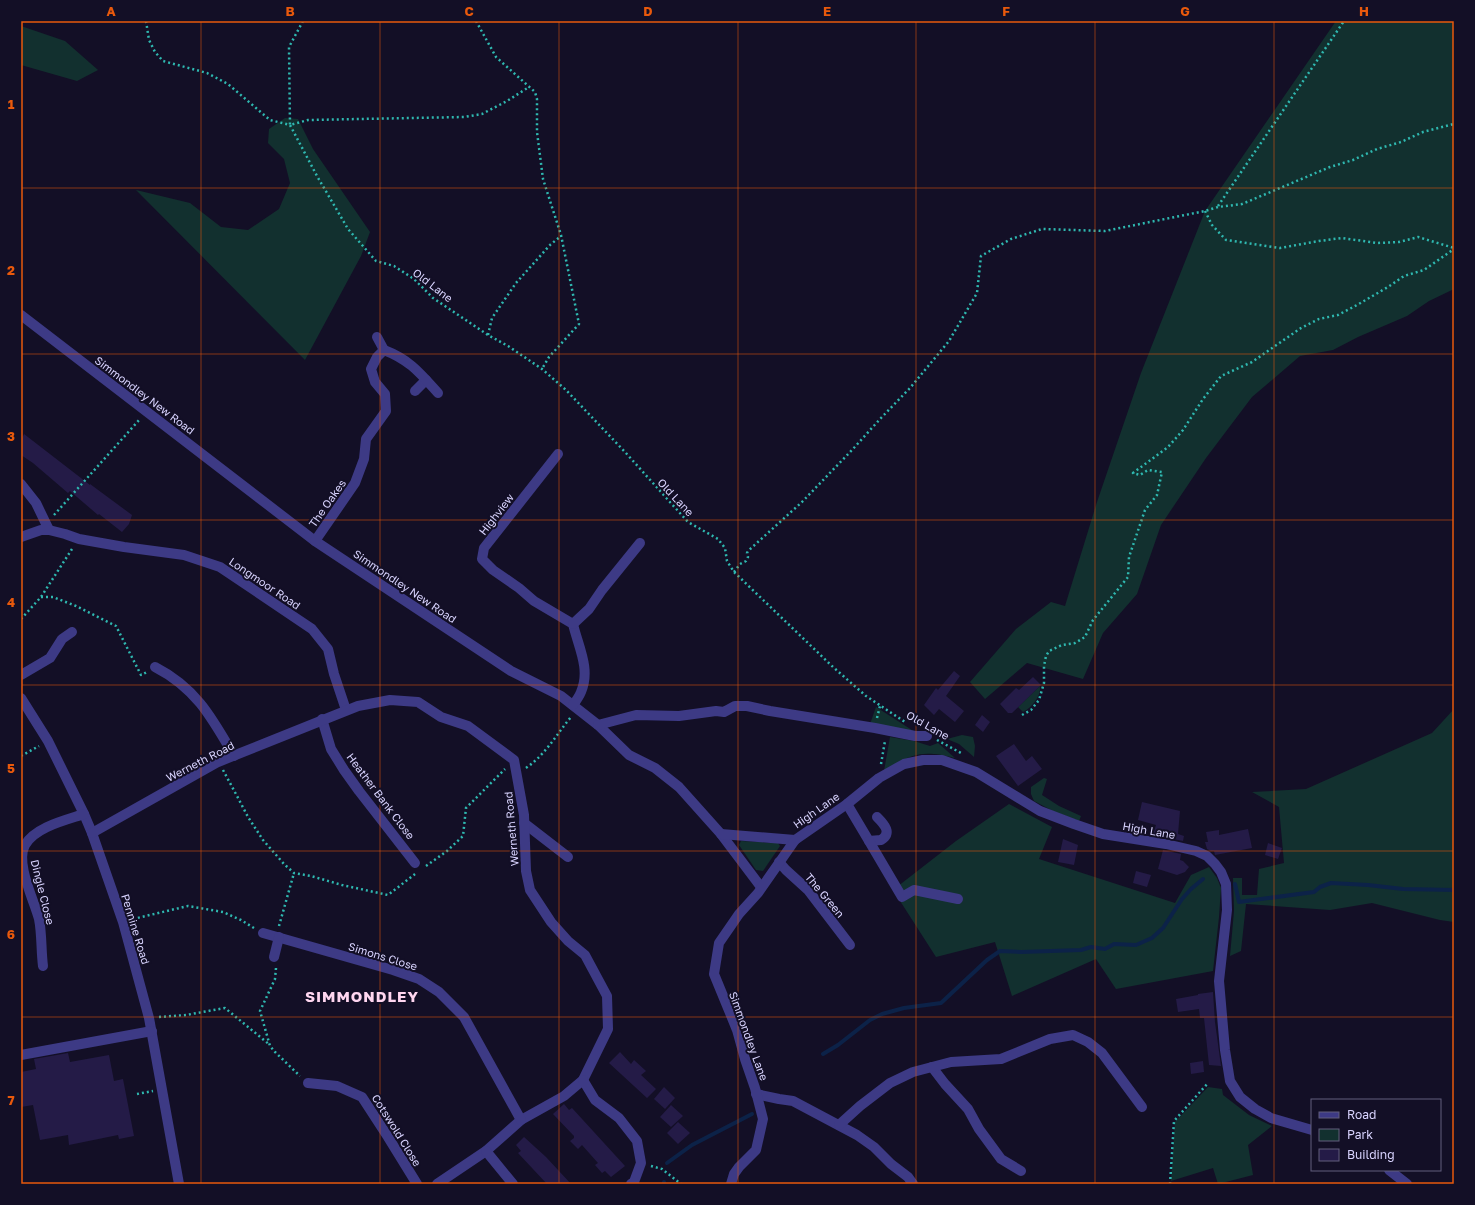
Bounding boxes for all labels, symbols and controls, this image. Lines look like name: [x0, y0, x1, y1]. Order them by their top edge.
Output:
text: A: [106, 3, 116, 19]
text: B: [285, 3, 295, 19]
text: C: [464, 3, 474, 19]
text: D: [643, 3, 653, 19]
text: E: [823, 3, 831, 19]
text: F: [1002, 3, 1010, 19]
text: G: [1180, 3, 1190, 19]
text: H: [1359, 3, 1369, 19]
text: 1: [8, 96, 15, 112]
text: 2: [7, 262, 15, 278]
street label: Old Lane: [411, 265, 455, 305]
street label: Simmondley New Road: [93, 353, 197, 437]
text: 3: [7, 428, 15, 444]
street label: Old Lane: [655, 475, 697, 519]
street label: The Oakes: [306, 476, 348, 529]
street label: Highview: [476, 491, 516, 537]
street label: Simmondley New Road: [351, 547, 459, 625]
street label: Longmoor Road: [227, 554, 303, 612]
text: 4: [7, 594, 15, 610]
street label: Old Lane: [904, 708, 952, 742]
street label: Werneth Road: [164, 738, 236, 784]
street label: Heather Bank Close: [344, 750, 418, 842]
text: 5: [7, 760, 15, 776]
street label: High Lane: [790, 789, 842, 831]
street label: Werneth Road: [501, 791, 521, 867]
street label: High Lane: [1122, 819, 1176, 841]
street label: Dingle Close: [29, 858, 57, 926]
street label: The Green: [803, 870, 847, 920]
street label: Pennine Road: [119, 892, 153, 966]
text: 6: [7, 926, 15, 942]
street label: Simons Close: [347, 939, 419, 973]
district label: SIMMONDLEY: [305, 987, 419, 1005]
street label: Simmondley Lane: [727, 990, 771, 1082]
text: 7: [7, 1092, 15, 1108]
street label: Cotswold Close: [370, 1092, 424, 1168]
legend: [1311, 1099, 1441, 1171]
text: Road: [1347, 1107, 1376, 1122]
text: Park: [1347, 1127, 1373, 1142]
text: Building: [1347, 1147, 1395, 1162]

